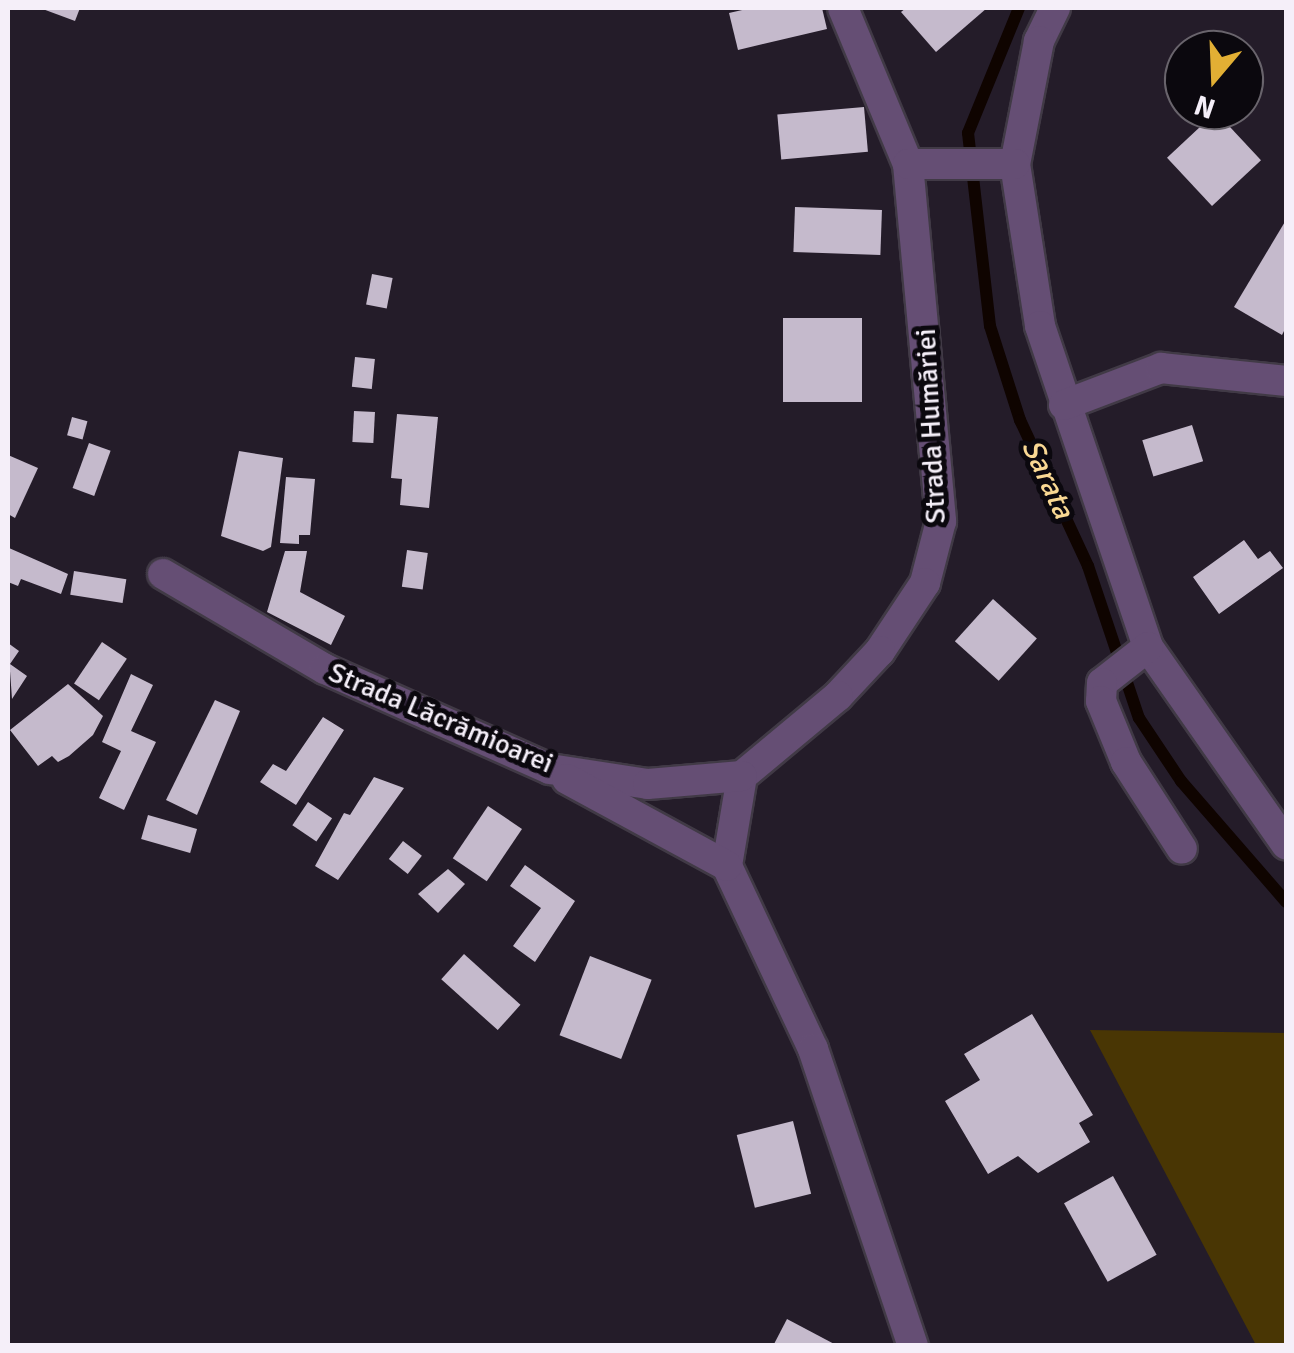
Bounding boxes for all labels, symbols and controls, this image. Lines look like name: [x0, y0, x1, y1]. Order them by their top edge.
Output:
north arrow: [1164, 30, 1264, 130]
text: N: [1190, 87, 1220, 126]
street label: Strada Humăriei: [909, 328, 953, 524]
water label: Sarata: [1013, 434, 1081, 524]
street label: Strada Lăcrămioarei: [324, 656, 558, 780]

